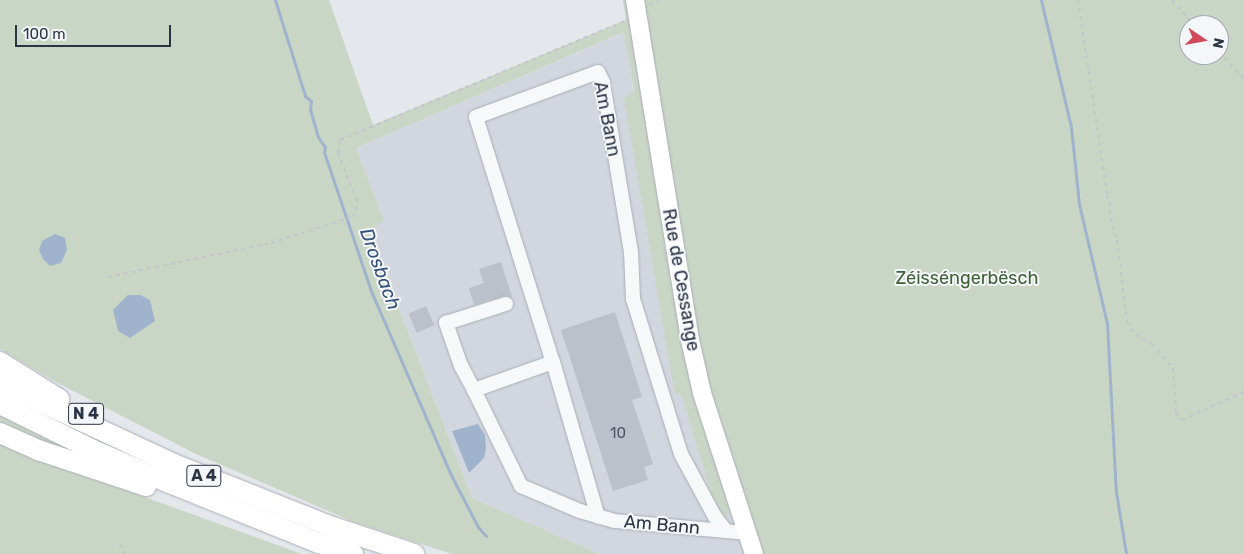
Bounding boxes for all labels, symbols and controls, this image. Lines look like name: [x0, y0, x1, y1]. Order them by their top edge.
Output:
scale bar: [18, 15, 174, 47]
north arrow: [1179, 15, 1229, 65]
text: 100 m: [23, 25, 65, 43]
text: N: [1209, 36, 1228, 50]
street label: Am Bann: [589, 80, 625, 158]
street label: Rue de Cessange: [658, 207, 704, 353]
water label: Drosbach: [355, 225, 405, 313]
park label: Zéisséngerbësch: [896, 267, 1038, 289]
road number: N 4: [67, 400, 105, 428]
house number: 10: [610, 425, 626, 443]
road number: A 4: [185, 462, 223, 490]
street label: Am Bann: [623, 511, 701, 539]

